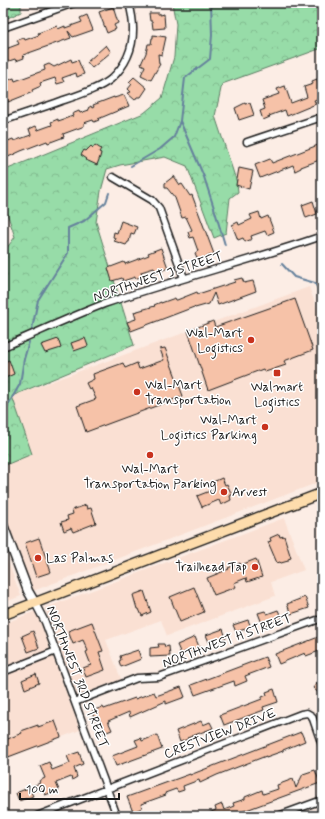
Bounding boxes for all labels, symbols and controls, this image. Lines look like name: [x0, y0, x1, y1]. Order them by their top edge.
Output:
street label: NORTHWEST J STREET: [91, 248, 225, 306]
place label: Wal-Mart Logistics: [186, 325, 243, 359]
marker: Wal-Mart Logistics: [246, 335, 256, 345]
marker: Walmart Logistics: [272, 368, 282, 378]
place label: Wal-Mart Transportation: [145, 377, 231, 409]
place label: Walmart Logistics: [251, 379, 303, 413]
marker: Wal-Mart Transportation: [132, 387, 142, 397]
place label: Wal-Mart Logistics Parking: [161, 412, 257, 446]
marker: Wal-Mart Logistics Parking: [260, 422, 270, 432]
marker: Wal-Mart Transportation Parking: [145, 450, 155, 460]
place label: Wal-Mart Transportation Parking: [84, 461, 217, 494]
place label: Arvest: [232, 484, 267, 501]
marker: Arvest: [219, 487, 229, 497]
place label: Las Palmas: [46, 550, 113, 567]
marker: Las Palmas: [33, 553, 43, 563]
place label: Trailhead Tap: [175, 559, 247, 576]
marker: Trailhead Tap: [250, 562, 260, 572]
street label: NORTHWEST 3RD STREET: [42, 604, 112, 750]
street label: NORTHWEST H STREET: [160, 610, 294, 672]
street label: CRESTVIEW DRIVE: [162, 705, 278, 763]
scale bar: [20, 775, 119, 801]
text: 100 m: [26, 782, 58, 798]

